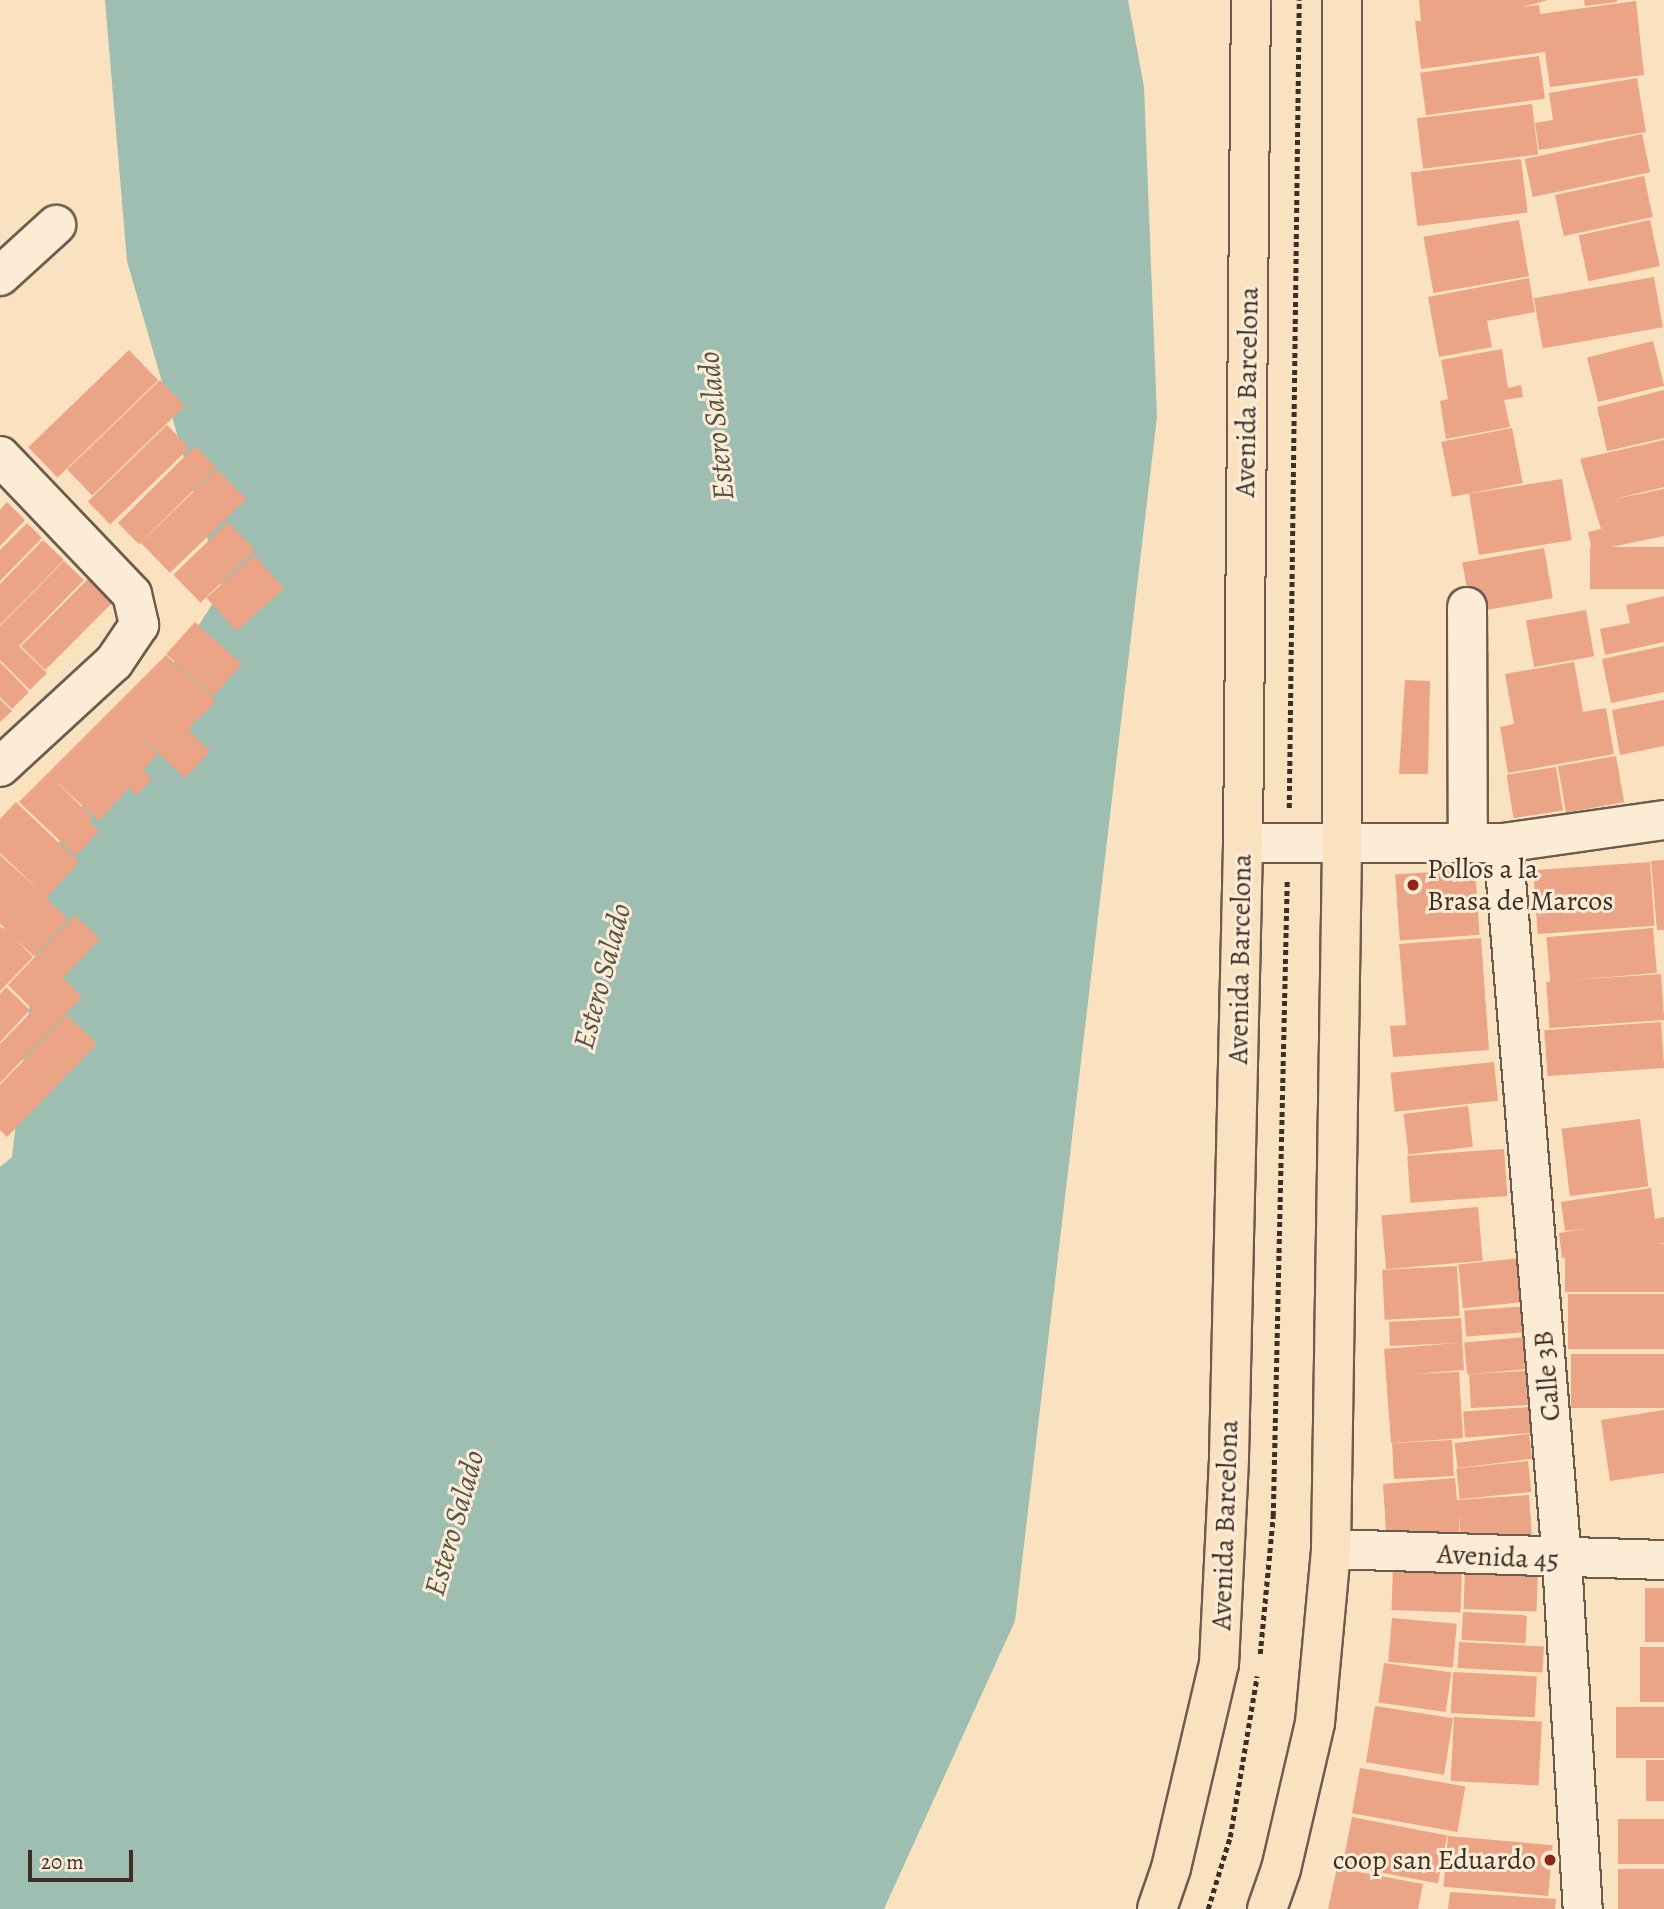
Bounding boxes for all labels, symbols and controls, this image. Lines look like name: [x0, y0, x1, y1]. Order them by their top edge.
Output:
street label: Avenida Barcelona: [1228, 286, 1266, 498]
water label: Estero Salado: [690, 350, 742, 502]
place label: Pollos a la Brasa de Marcos: [1427, 852, 1613, 918]
street label: Avenida Barcelona: [1221, 853, 1259, 1065]
marker: Pollos a la Brasa de Marcos: [1405, 877, 1421, 893]
water label: Estero Salado: [565, 899, 639, 1053]
street label: Calle 3B: [1526, 1329, 1568, 1423]
street label: Avenida Barcelona: [1205, 1419, 1245, 1631]
water label: Estero Salado: [416, 1446, 492, 1600]
street label: Avenida 45: [1436, 1537, 1560, 1577]
scale bar: [32, 1836, 136, 1880]
place label: coop san Eduardo: [1333, 1843, 1536, 1877]
text: 20 m: [41, 1848, 84, 1876]
marker: coop san Eduardo: [1542, 1852, 1558, 1868]

